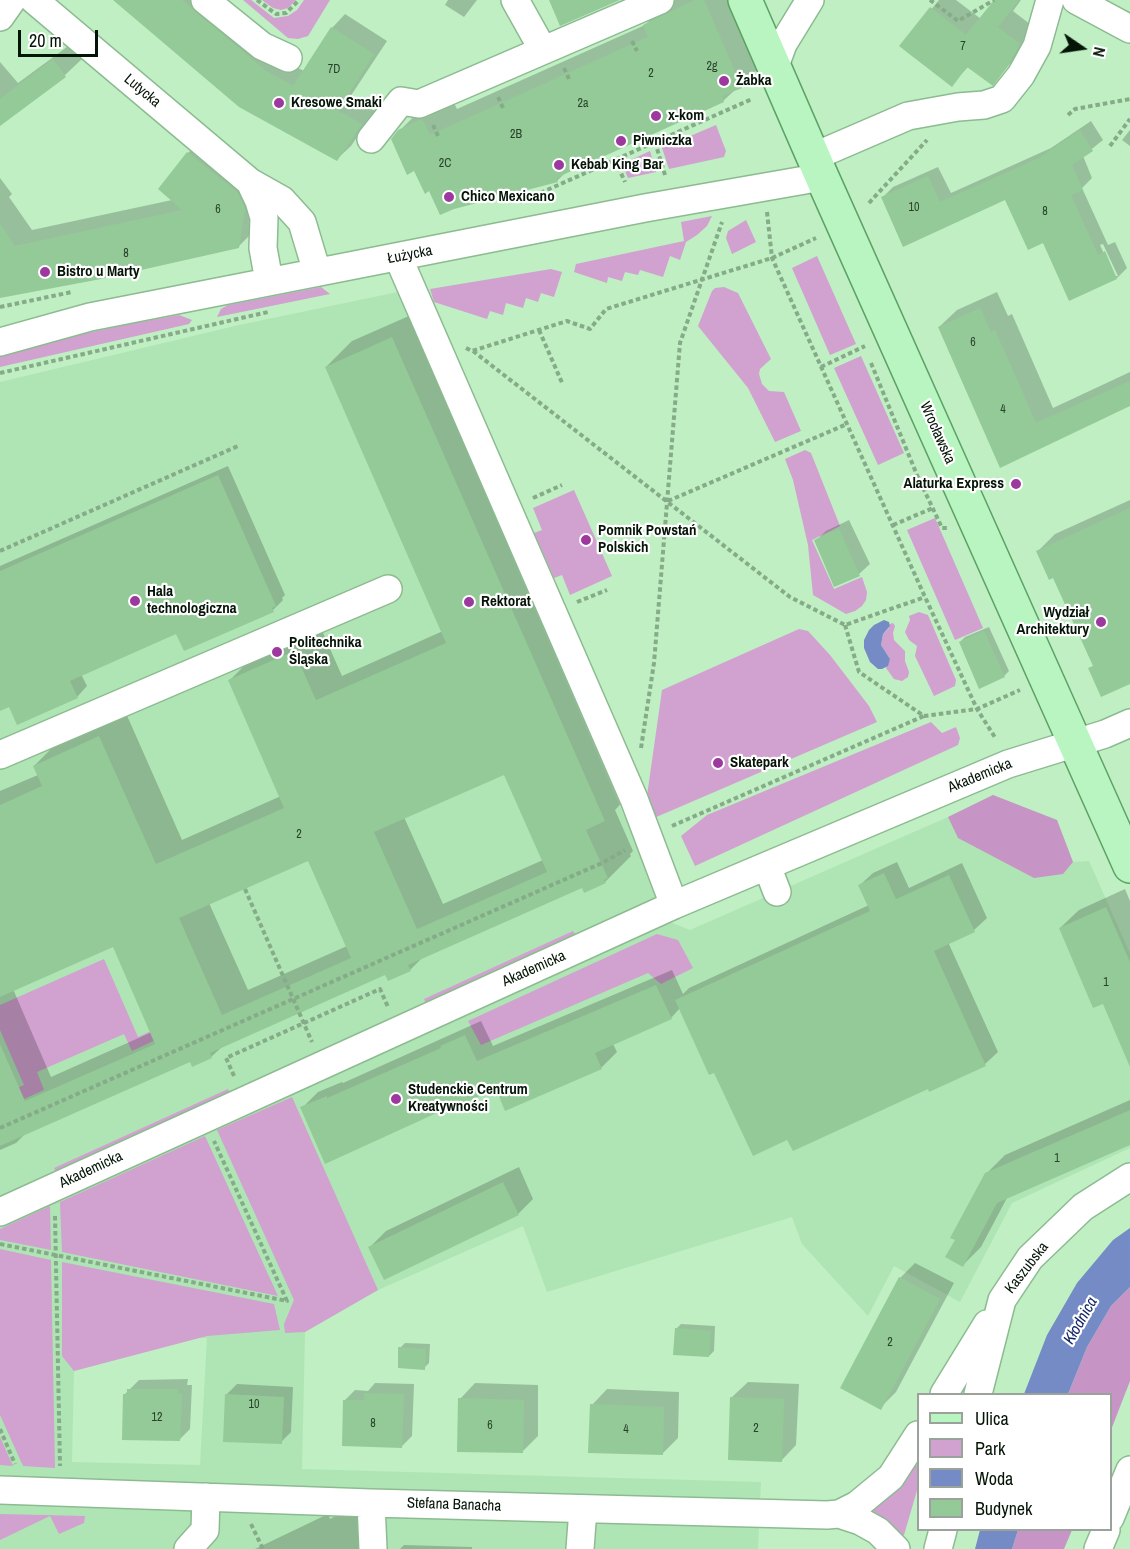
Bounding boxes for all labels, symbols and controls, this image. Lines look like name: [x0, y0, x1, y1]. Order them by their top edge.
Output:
scale bar: [21, 18, 100, 56]
north arrow: [1052, 18, 1112, 78]
text: 20 m: [29, 28, 62, 53]
house number: 7: [960, 40, 966, 54]
text: N: [1088, 45, 1111, 59]
house number: 2g: [707, 60, 717, 74]
house number: 7D: [328, 63, 340, 77]
house number: 2: [648, 67, 654, 81]
street label: Lutycka: [120, 70, 164, 112]
place label: Żabka: [736, 72, 772, 90]
marker: Żabka: [717, 74, 731, 88]
place label: Kresowe Smaki: [291, 94, 382, 112]
marker: Kresowe Smaki: [272, 96, 286, 110]
house number: 2a: [578, 97, 588, 111]
place label: x-kom: [668, 107, 704, 125]
marker: x-kom: [649, 109, 663, 123]
house number: 2B: [510, 128, 522, 142]
place label: Piwniczka: [633, 132, 692, 150]
marker: Piwniczka: [614, 134, 628, 148]
place label: Kebab King Bar: [571, 156, 663, 174]
house number: 2C: [439, 157, 451, 171]
marker: Kebab King Bar: [552, 158, 566, 172]
place label: Chico Mexicano: [461, 188, 555, 206]
marker: Chico Mexicano: [442, 190, 456, 204]
house number: 10: [909, 201, 919, 215]
house number: 6: [215, 203, 221, 217]
house number: 8: [1042, 205, 1048, 219]
street label: Łużycka: [386, 242, 434, 268]
house number: 8: [123, 247, 129, 261]
place label: Bistro u Marty: [57, 263, 140, 281]
marker: Bistro u Marty: [38, 265, 52, 279]
house number: 6: [970, 336, 976, 350]
street label: Wrocławska: [915, 399, 959, 467]
house number: 4: [1000, 403, 1006, 417]
place label: Alaturka Express: [904, 475, 1004, 493]
marker: Alaturka Express: [1009, 477, 1023, 491]
place label: Pomnik Powstań Polskich: [598, 522, 696, 557]
marker: Pomnik Powstań Polskich: [579, 533, 593, 547]
place label: Hala technologiczna: [147, 583, 237, 618]
place label: Rektorat: [481, 593, 531, 611]
marker: Hala technologiczna: [128, 594, 142, 608]
marker: Rektorat: [462, 595, 476, 609]
place label: Wydział Architektury: [1017, 604, 1089, 639]
marker: Wydział Architektury: [1094, 615, 1108, 629]
place label: Politechnika Śląska: [289, 634, 361, 669]
marker: Politechnika Śląska: [270, 645, 284, 659]
place label: Skatepark: [730, 754, 789, 772]
street label: Akademicka: [945, 755, 1015, 797]
marker: Skatepark: [711, 756, 725, 770]
house number: 2: [296, 828, 302, 842]
street label: Akademicka: [499, 947, 569, 991]
house number: 1: [1103, 976, 1109, 990]
place label: Studenckie Centrum Kreatywności: [408, 1081, 528, 1116]
marker: Studenckie Centrum Kreatywności: [389, 1092, 403, 1106]
street label: Akademicka: [57, 1148, 125, 1192]
house number: 1: [1054, 1152, 1060, 1166]
street label: Kaszubska: [1001, 1239, 1053, 1297]
water label: Kłodnica: [1060, 1294, 1102, 1348]
house number: 2: [887, 1336, 893, 1350]
legend: [917, 1393, 1112, 1531]
house number: 10: [249, 1398, 259, 1412]
text: Ulica: [975, 1406, 1009, 1431]
house number: 12: [152, 1411, 162, 1425]
house number: 8: [370, 1417, 376, 1431]
house number: 6: [487, 1419, 493, 1433]
house number: 2: [753, 1422, 759, 1436]
house number: 4: [623, 1423, 629, 1437]
text: Park: [975, 1436, 1005, 1461]
text: Woda: [975, 1466, 1013, 1491]
street label: Stefana Banacha: [407, 1494, 501, 1516]
text: Budynek: [975, 1496, 1032, 1521]

